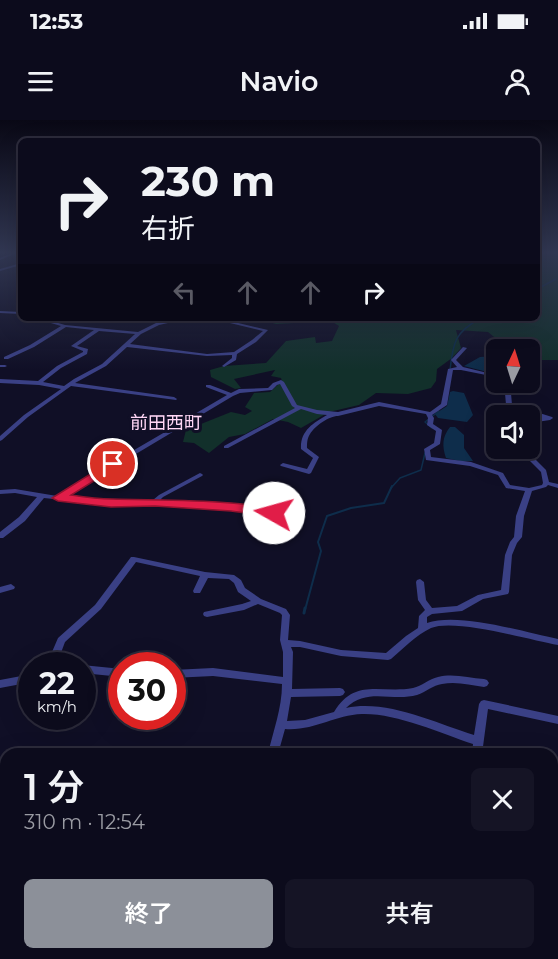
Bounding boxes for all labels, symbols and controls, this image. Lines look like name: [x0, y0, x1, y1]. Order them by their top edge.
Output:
text: 12:53: [30, 8, 83, 35]
icon: menu: [24, 65, 57, 98]
text: Navio: [240, 65, 318, 98]
icon: person: [501, 65, 534, 98]
text: 230 m: [141, 155, 275, 207]
icon: right: [42, 162, 120, 240]
text: 右折: [141, 212, 195, 245]
icon: left: [168, 276, 201, 309]
icon: ahead: [231, 276, 264, 309]
icon: ahead: [294, 276, 327, 309]
icon: right: [357, 276, 390, 309]
north arrow: [486, 339, 540, 393]
map controls: [486, 339, 540, 459]
button: sound: [486, 405, 540, 459]
district label: 前田西町: [130, 412, 202, 434]
pin: [87, 438, 138, 489]
icon: arrive: [96, 447, 129, 480]
position arrow: [242, 481, 306, 545]
speed limit sign: 30: [108, 652, 186, 730]
text: 22: [39, 665, 75, 702]
text: km/h: [37, 697, 77, 716]
text: 1 分: [24, 765, 84, 809]
button: close: [471, 768, 534, 831]
text: 310 m · 12:54: [24, 810, 145, 834]
button: 終了: [24, 879, 273, 948]
button: 共有: [285, 879, 534, 948]

